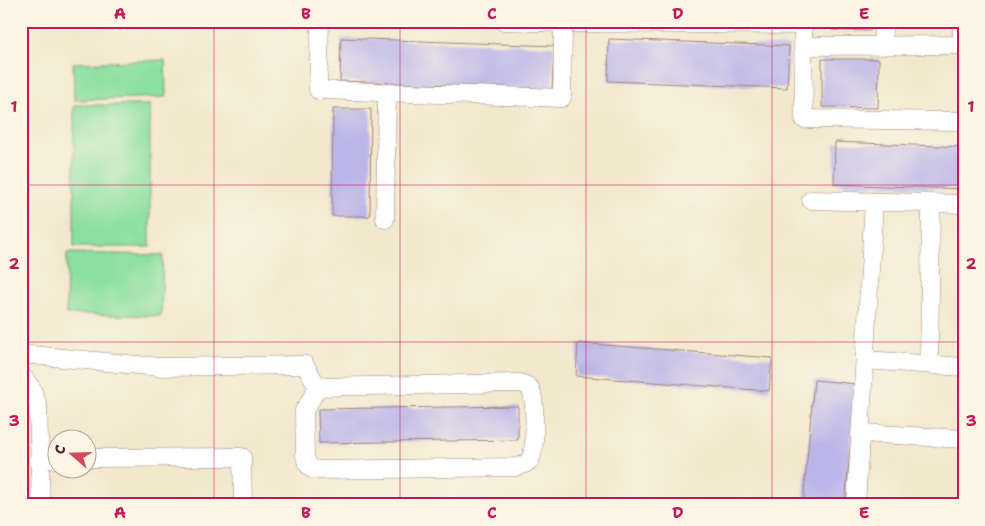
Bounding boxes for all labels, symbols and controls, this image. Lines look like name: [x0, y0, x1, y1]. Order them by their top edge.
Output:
text: A: [114, 3, 126, 24]
text: B: [301, 3, 311, 24]
text: C: [487, 3, 497, 24]
text: D: [672, 3, 684, 24]
text: E: [859, 3, 869, 24]
text: 1: [10, 96, 18, 117]
text: 1: [967, 96, 975, 117]
text: 2: [8, 253, 20, 274]
text: 2: [965, 253, 977, 274]
text: 3: [8, 410, 20, 431]
text: 3: [965, 410, 977, 431]
north arrow: [48, 428, 98, 478]
text: С: [50, 442, 70, 457]
text: A: [114, 502, 126, 523]
text: B: [301, 502, 311, 523]
text: C: [487, 502, 497, 523]
text: D: [672, 502, 684, 523]
text: E: [859, 502, 869, 523]

